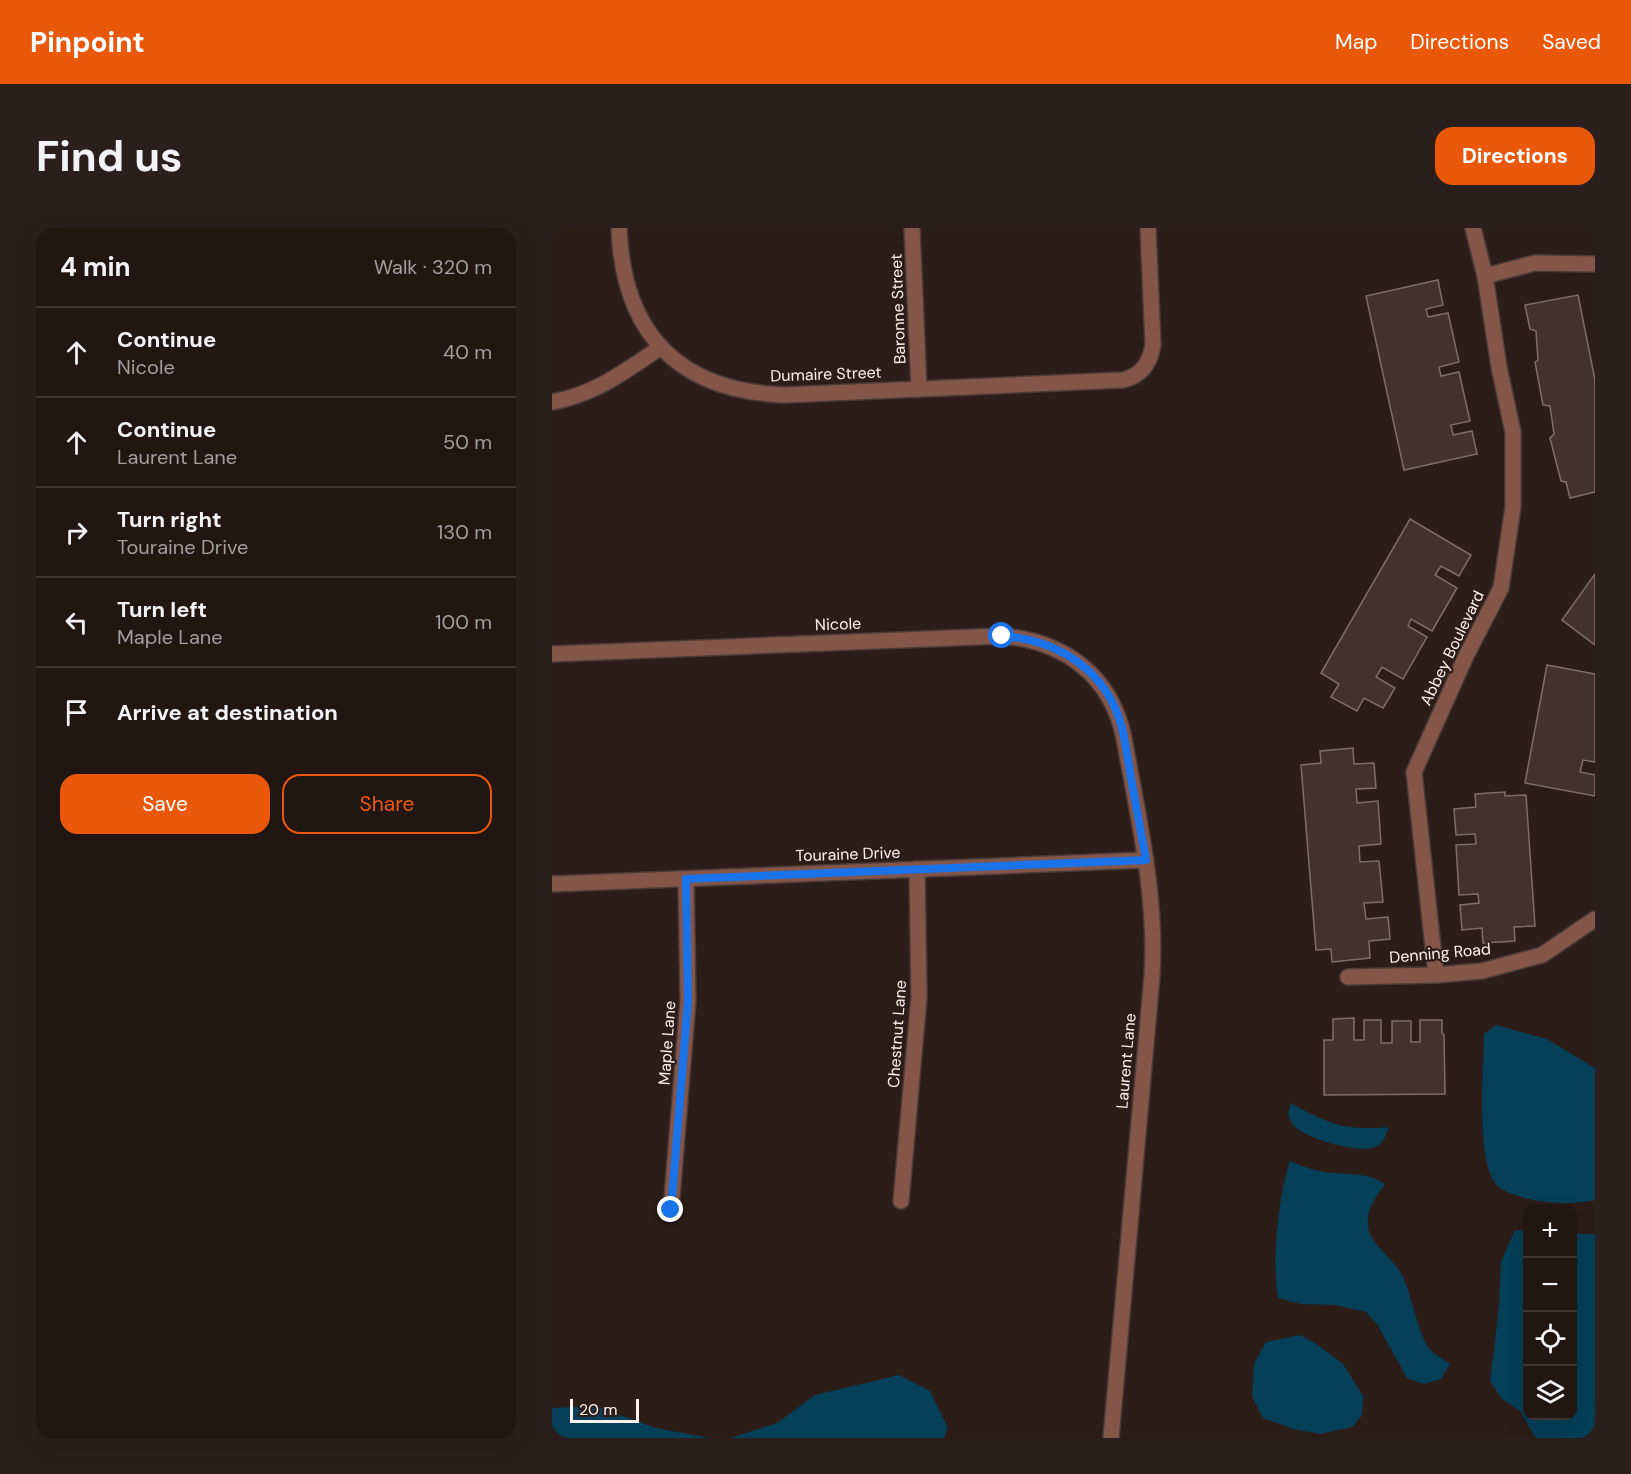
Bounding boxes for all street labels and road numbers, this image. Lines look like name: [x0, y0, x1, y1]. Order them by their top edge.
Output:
street label: Baronne Street: [886, 253, 910, 365]
street label: Dumaire Street: [770, 362, 882, 386]
street label: Abbey Boulevard: [1415, 587, 1489, 709]
street label: Nicole: [815, 613, 861, 635]
street label: Touraine Drive: [795, 842, 901, 866]
street label: Denning Road: [1388, 938, 1492, 968]
street label: Chestnut Lane: [883, 979, 911, 1089]
street label: Maple Lane: [654, 1000, 680, 1086]
street label: Laurent Lane: [1111, 1012, 1141, 1110]

